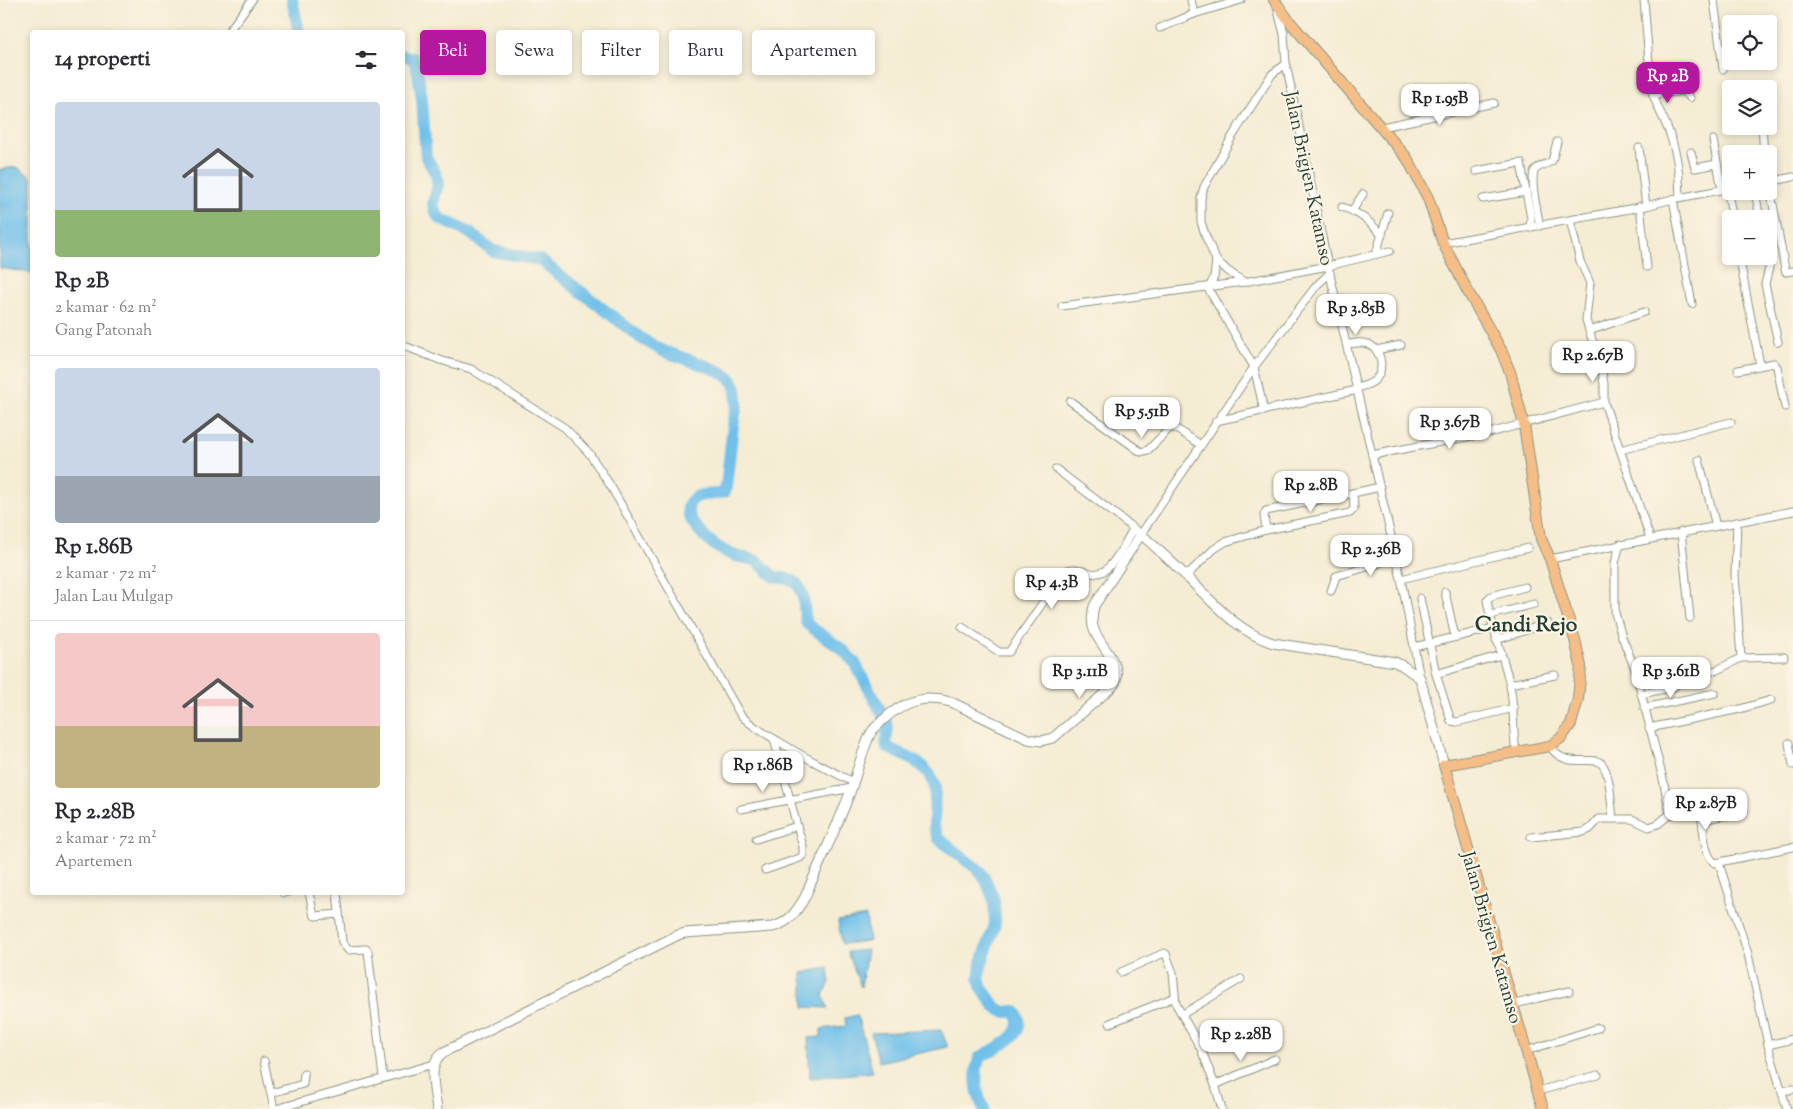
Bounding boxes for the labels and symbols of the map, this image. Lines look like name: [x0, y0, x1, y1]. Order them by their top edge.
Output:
pin: Rp 2B: [1633, 62, 1703, 104]
pin: Rp 1.95B: [1388, 84, 1492, 126]
street label: Jalan Brigjen Katamso: [1276, 88, 1339, 268]
pin: Rp 3.85B: [1304, 294, 1408, 336]
pin: Rp 2.67B: [1541, 340, 1645, 383]
pin: Rp 5.51B: [1090, 396, 1194, 439]
pin: Rp 3.67B: [1398, 408, 1502, 450]
pin: Rp 2.8B: [1265, 470, 1357, 513]
pin: Rp 2.36B: [1319, 534, 1423, 577]
pin: Rp 4.3B: [1006, 568, 1098, 610]
district label: Candi Rejo: [1475, 611, 1578, 641]
pin: Rp 3.11B: [1028, 656, 1132, 699]
pin: Rp 3.61B: [1619, 656, 1723, 699]
pin: Rp 1.86B: [711, 750, 815, 793]
pin: Rp 2.87B: [1654, 788, 1758, 831]
street label: Jalan Brigjen Katamso: [1453, 847, 1528, 1027]
pin: Rp 2.28B: [1189, 1020, 1293, 1062]

